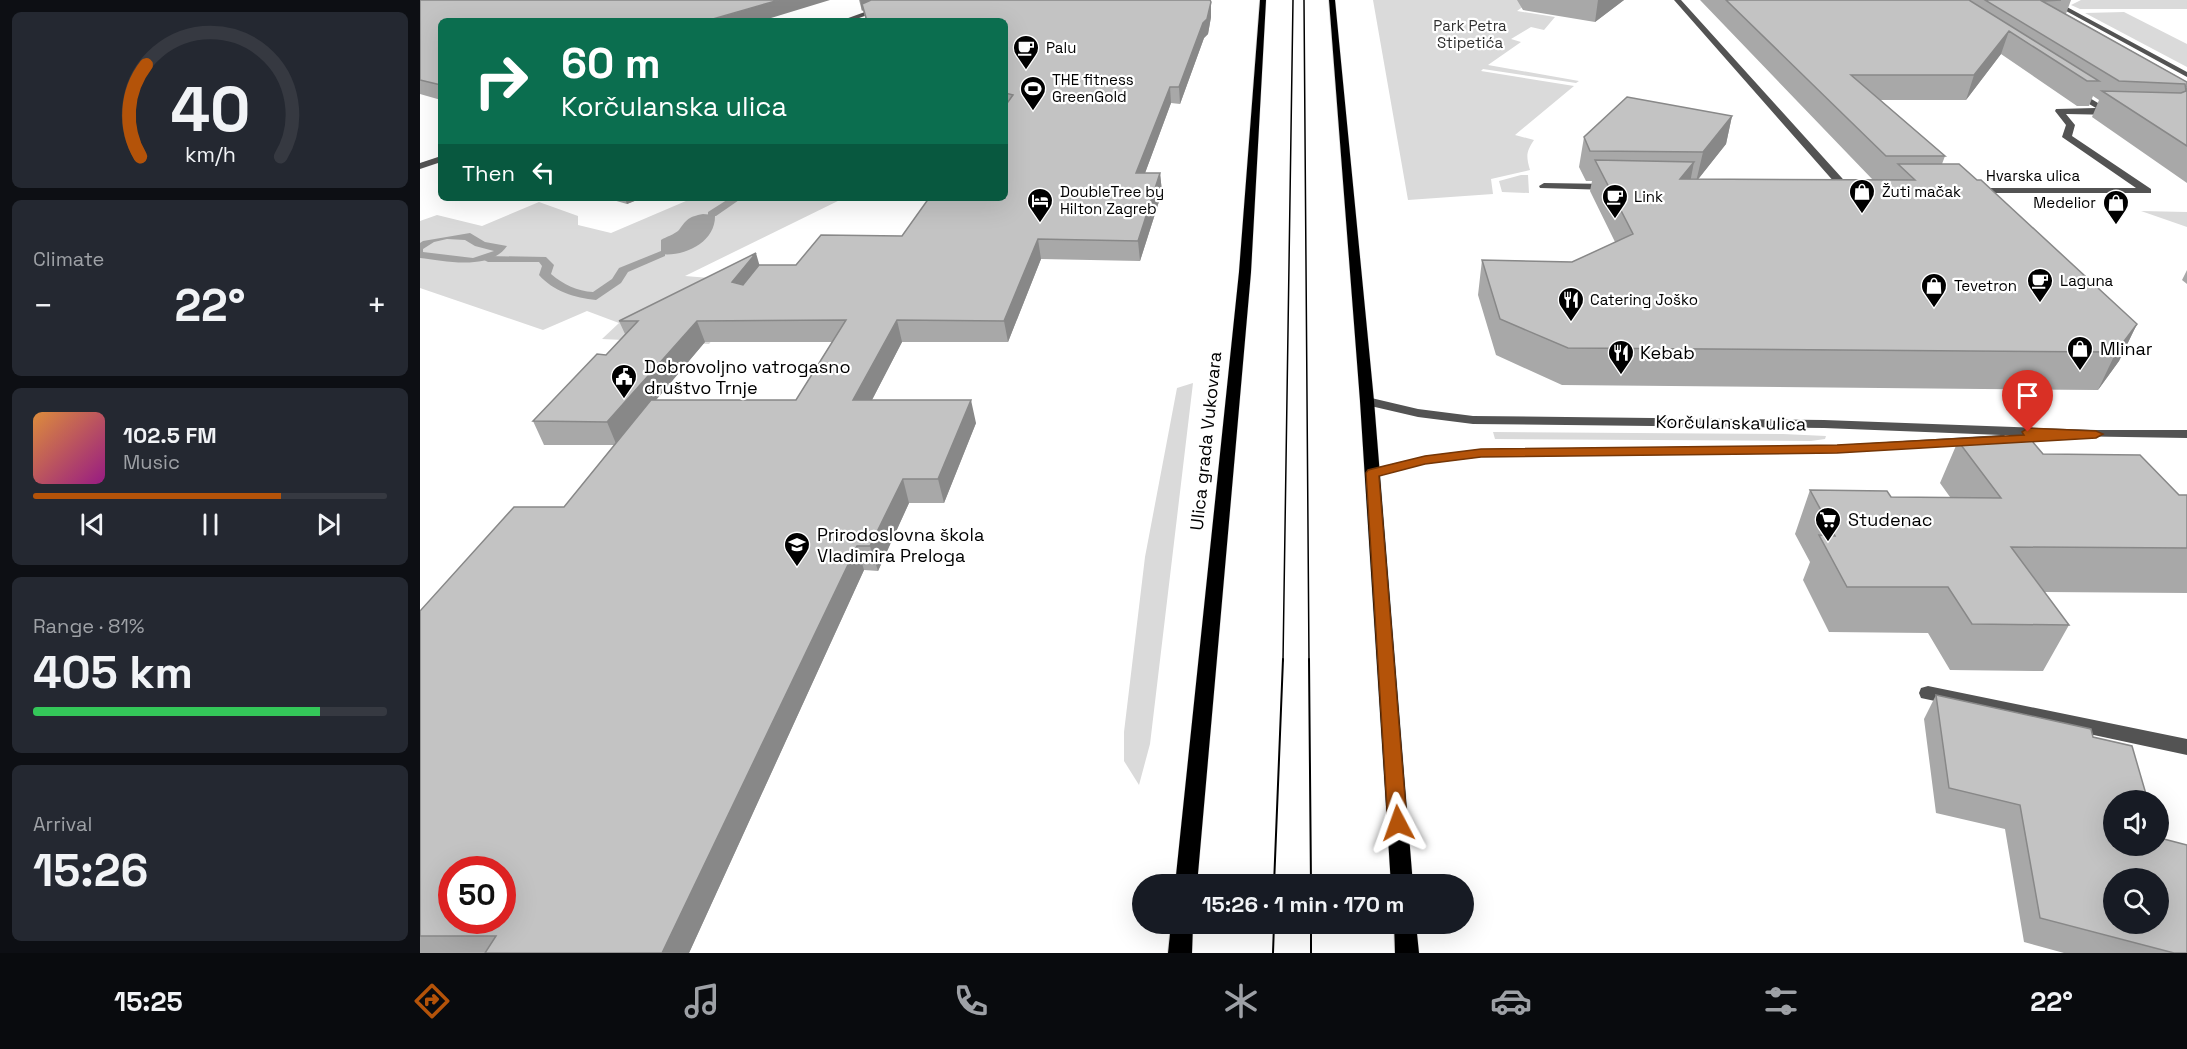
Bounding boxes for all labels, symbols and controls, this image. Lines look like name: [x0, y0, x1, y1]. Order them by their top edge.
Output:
park label: Park Petra Stipetića: [1433, 16, 1507, 52]
cafe icon: Palu: [1011, 33, 1041, 71]
text: 60 m: [561, 37, 661, 90]
place label: Palu: [1046, 38, 1076, 57]
icon: right: [462, 42, 540, 120]
text: 40: [170, 70, 250, 149]
place label: THE fitness GreenGold: [1052, 70, 1134, 106]
sports icon: THE fitness GreenGold: [1018, 74, 1048, 112]
text: Korčulanska ulica: [561, 89, 787, 124]
text: km/h: [184, 141, 236, 168]
icon: left: [527, 156, 560, 189]
text: Then: [462, 159, 515, 187]
street label: Hvarska ulica: [1986, 166, 2080, 185]
shop icon: Žuti mačak: [1847, 177, 1877, 215]
place label: DoubleTree by Hilton Zagreb: [1060, 182, 1164, 218]
cafe icon: Link: [1600, 182, 1630, 220]
place label: Žuti mačak: [1882, 182, 1961, 201]
hotel icon: DoubleTree by Hilton Zagreb: [1025, 186, 1055, 224]
place label: Link: [1634, 187, 1663, 206]
shop icon: Medelior: [2101, 188, 2131, 226]
place label: Medelior: [2033, 193, 2096, 212]
text: Climate: [33, 246, 104, 272]
cafe icon: Laguna: [2025, 266, 2055, 304]
shop icon: Tevetron: [1919, 271, 1949, 309]
place label: Laguna: [2060, 271, 2114, 290]
place label: Tevetron: [1954, 276, 2017, 295]
text: 22°: [174, 277, 246, 334]
text: −: [33, 285, 53, 327]
text: +: [367, 285, 387, 327]
restaurant icon: Catering Joško: [1556, 285, 1586, 323]
place label: Catering Joško: [1590, 290, 1698, 309]
shop icon: Mlinar: [2065, 334, 2095, 372]
place label: Mlinar: [2100, 337, 2153, 360]
restaurant icon: Kebab: [1606, 338, 1636, 376]
place label: Kebab: [1640, 341, 1695, 364]
street label: Ulica grada Vukovara: [1185, 350, 1226, 531]
place label: Dobrovoljno vatrogasno društvo Trnje: [644, 355, 851, 399]
public building icon: Dobrovoljno vatrogasno društvo Trnje: [609, 362, 639, 400]
pin: [2002, 370, 2053, 432]
icon: arrive: [2011, 379, 2044, 412]
street label: Korčulanska ulica: [1655, 410, 1807, 435]
text: 102.5 FM: [123, 421, 217, 449]
text: Music: [123, 449, 180, 475]
supermarket icon: Studenac: [1813, 505, 1843, 543]
icon: previous: [76, 508, 109, 541]
icon: pause: [194, 508, 227, 541]
icon: next: [312, 508, 345, 541]
place label: Studenac: [1848, 508, 1932, 531]
place label: Prirodoslovna škola Vladimira Preloga: [817, 523, 984, 567]
school or university icon: Prirodoslovna škola Vladimira Preloga: [782, 530, 812, 568]
text: Range · 81%: [33, 613, 144, 639]
text: 405 km: [33, 644, 193, 701]
map controls: [2103, 790, 2169, 934]
button: sound: [2103, 790, 2169, 856]
position arrow: [1366, 791, 1430, 855]
text: Arrival: [33, 811, 92, 837]
text: 15:26: [33, 842, 148, 899]
speed limit sign: 50: [438, 856, 516, 934]
button: search: [2103, 868, 2169, 934]
text: 15:26 · 1 min · 170 m: [1202, 890, 1404, 918]
icon: directions: [411, 980, 453, 1022]
icon: music: [681, 980, 723, 1022]
icon: phone: [950, 980, 992, 1022]
icon: climate: [1220, 980, 1262, 1022]
icon: car: [1490, 980, 1532, 1022]
icon: filters: [1760, 980, 1802, 1022]
text: 15:25: [114, 984, 183, 1019]
text: 22°: [2030, 984, 2073, 1019]

